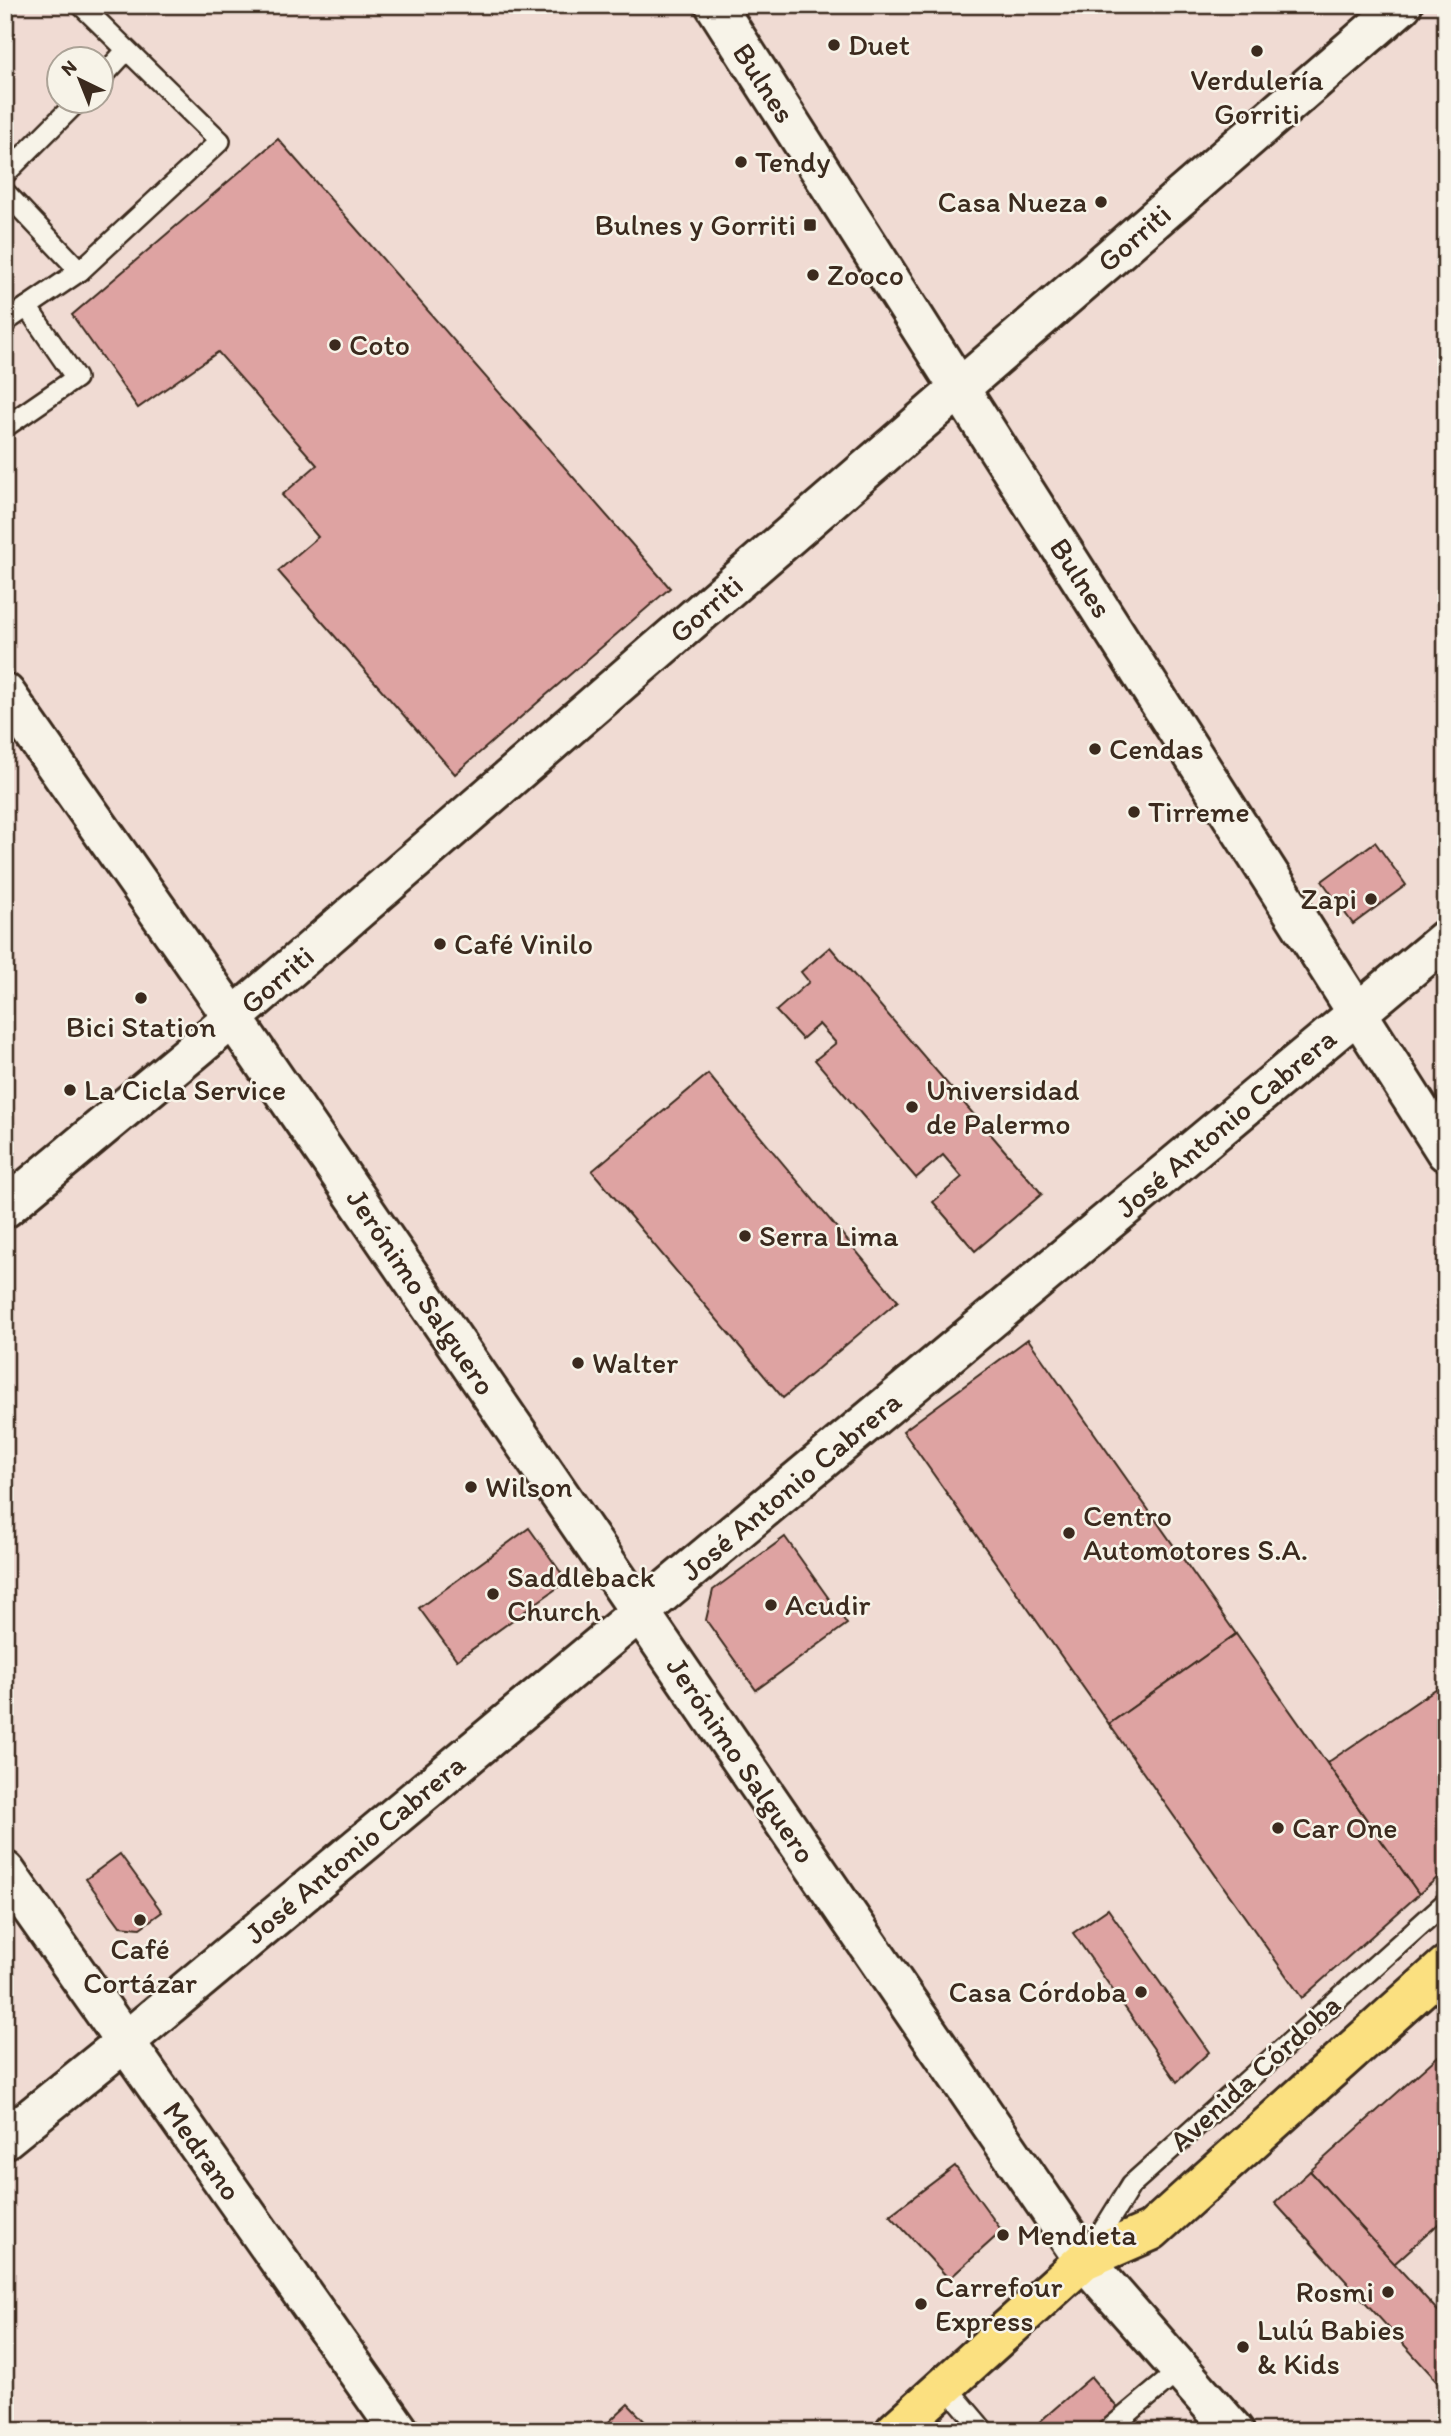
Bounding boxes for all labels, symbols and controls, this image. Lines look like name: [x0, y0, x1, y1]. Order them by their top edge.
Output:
place label: Duet: [848, 26, 910, 63]
street label: Bulnes: [725, 36, 804, 130]
marker: Duet: [826, 37, 842, 53]
marker: Verdulería Gorriti: [1249, 43, 1265, 59]
north arrow: [46, 46, 116, 116]
text: N: [56, 55, 81, 81]
place label: Verdulería Gorriti: [1190, 61, 1324, 132]
place label: Tendy: [755, 143, 830, 180]
marker: Tendy: [733, 154, 749, 170]
place label: Casa Nueza: [938, 183, 1087, 220]
marker: Casa Nueza: [1093, 194, 1109, 210]
street label: Gorriti: [1089, 195, 1178, 280]
place label: Bulnes y Gorriti: [594, 206, 796, 243]
marker: Bulnes y Gorriti: [802, 217, 818, 233]
place label: Zooco: [827, 256, 904, 293]
marker: Zooco: [805, 267, 821, 283]
place label: Coto: [349, 326, 410, 363]
marker: Coto: [327, 337, 343, 353]
street label: Bulnes: [1042, 531, 1121, 625]
street label: Gorriti: [661, 566, 750, 651]
place label: Cendas: [1109, 730, 1204, 767]
marker: Cendas: [1087, 741, 1103, 757]
place label: Tirreme: [1148, 793, 1250, 830]
marker: Tirreme: [1126, 804, 1142, 820]
place label: Zapi: [1301, 880, 1357, 917]
marker: Zapi: [1363, 891, 1379, 907]
place label: Café Vinilo: [454, 925, 593, 962]
marker: Café Vinilo: [432, 936, 448, 952]
street label: Gorriti: [232, 937, 321, 1022]
marker: Bici Station: [133, 990, 149, 1006]
place label: Bici Station: [66, 1008, 216, 1045]
street label: José Antonio Cabrera: [1108, 1019, 1344, 1226]
place label: La Cicla Service: [84, 1071, 286, 1108]
place label: Universidad de Palermo: [926, 1071, 1080, 1142]
marker: La Cicla Service: [62, 1082, 78, 1098]
marker: Universidad de Palermo: [904, 1099, 920, 1115]
street label: Jerónimo Salguero: [339, 1181, 504, 1402]
place label: Serra Lima: [759, 1217, 899, 1254]
marker: Serra Lima: [737, 1228, 753, 1244]
place label: Walter: [592, 1344, 678, 1381]
marker: Walter: [570, 1355, 586, 1371]
street label: José Antonio Cabrera: [673, 1382, 909, 1589]
place label: Wilson: [485, 1468, 572, 1505]
marker: Wilson: [463, 1479, 479, 1495]
place label: Centro Automotores S.A.: [1083, 1497, 1308, 1568]
marker: Centro Automotores S.A.: [1061, 1525, 1077, 1541]
place label: Saddleback Church: [507, 1558, 656, 1629]
marker: Saddleback Church: [485, 1586, 501, 1602]
place label: Acudir: [785, 1586, 871, 1623]
marker: Acudir: [763, 1597, 779, 1613]
street label: Jerónimo Salguero: [659, 1649, 824, 1870]
street label: José Antonio Cabrera: [237, 1745, 473, 1952]
place label: Car One: [1292, 1809, 1398, 1846]
marker: Car One: [1270, 1820, 1286, 1836]
marker: Café Cortázar: [132, 1912, 148, 1928]
place label: Café Cortázar: [83, 1930, 197, 2001]
place label: Casa Córdoba: [948, 1973, 1127, 2010]
marker: Casa Córdoba: [1133, 1984, 1149, 2000]
street label: Avenida Córdoba: [1161, 1986, 1348, 2159]
street label: Medrano: [155, 2094, 250, 2208]
place label: Mendieta: [1017, 2216, 1137, 2253]
marker: Mendieta: [995, 2227, 1011, 2243]
place label: Carrefour Express: [935, 2268, 1063, 2339]
place label: Rosmi: [1296, 2273, 1374, 2310]
marker: Rosmi: [1380, 2284, 1396, 2300]
marker: Carrefour Express: [913, 2296, 929, 2312]
place label: Lulú Babies & Kids: [1257, 2311, 1405, 2382]
marker: Lulú Babies & Kids: [1235, 2339, 1251, 2355]

